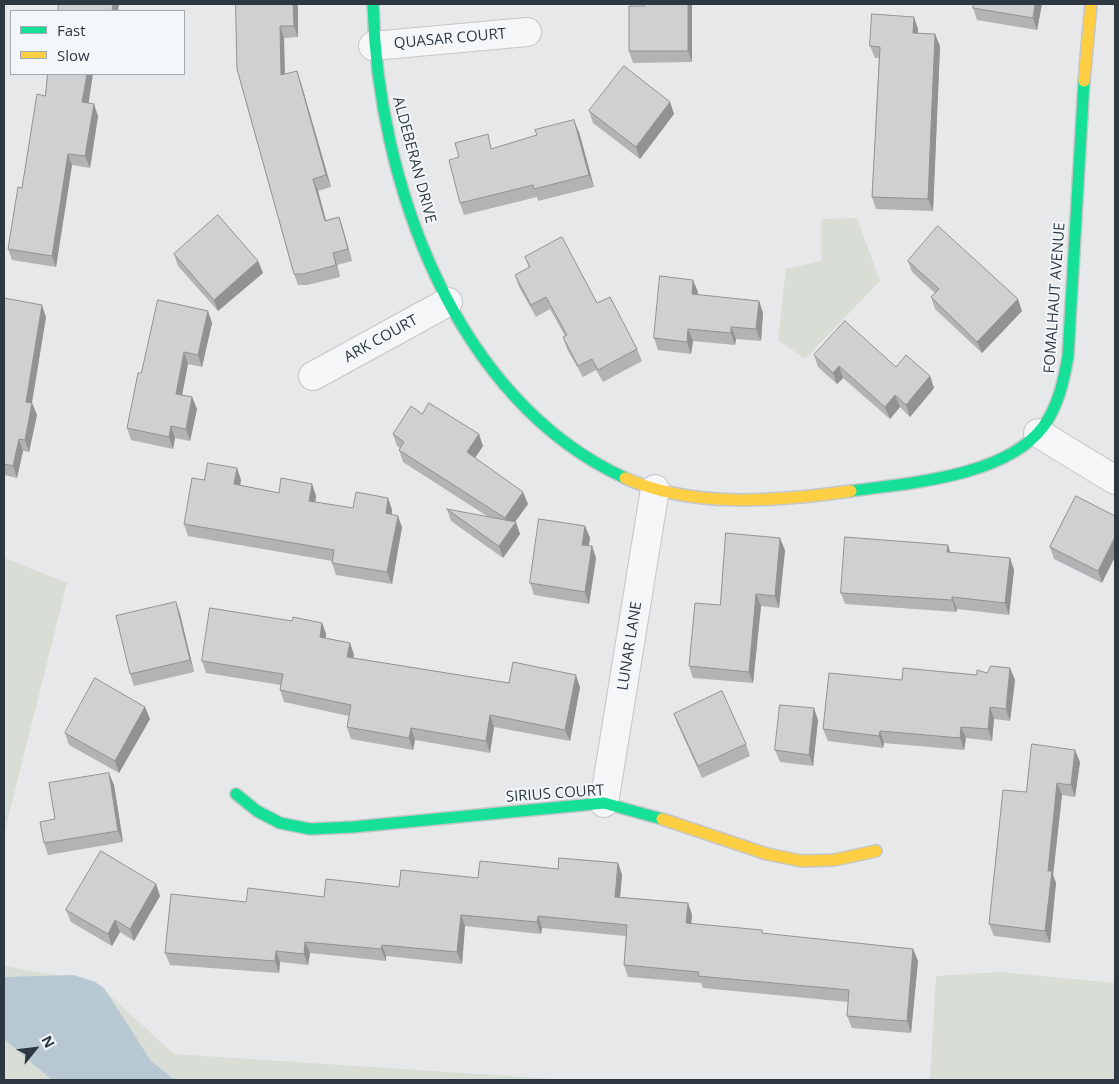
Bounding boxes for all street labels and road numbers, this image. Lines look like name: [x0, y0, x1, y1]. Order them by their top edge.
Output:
street label: QUASAR COURT: [393, 25, 507, 53]
street label: ALDEBERAN DRIVE: [388, 95, 440, 225]
street label: FOMALHAUT AVENUE: [1041, 222, 1069, 374]
street label: ARK COURT: [341, 311, 421, 367]
street label: LUNAR LANE: [614, 600, 646, 692]
street label: SIRIUS COURT: [505, 782, 605, 806]

